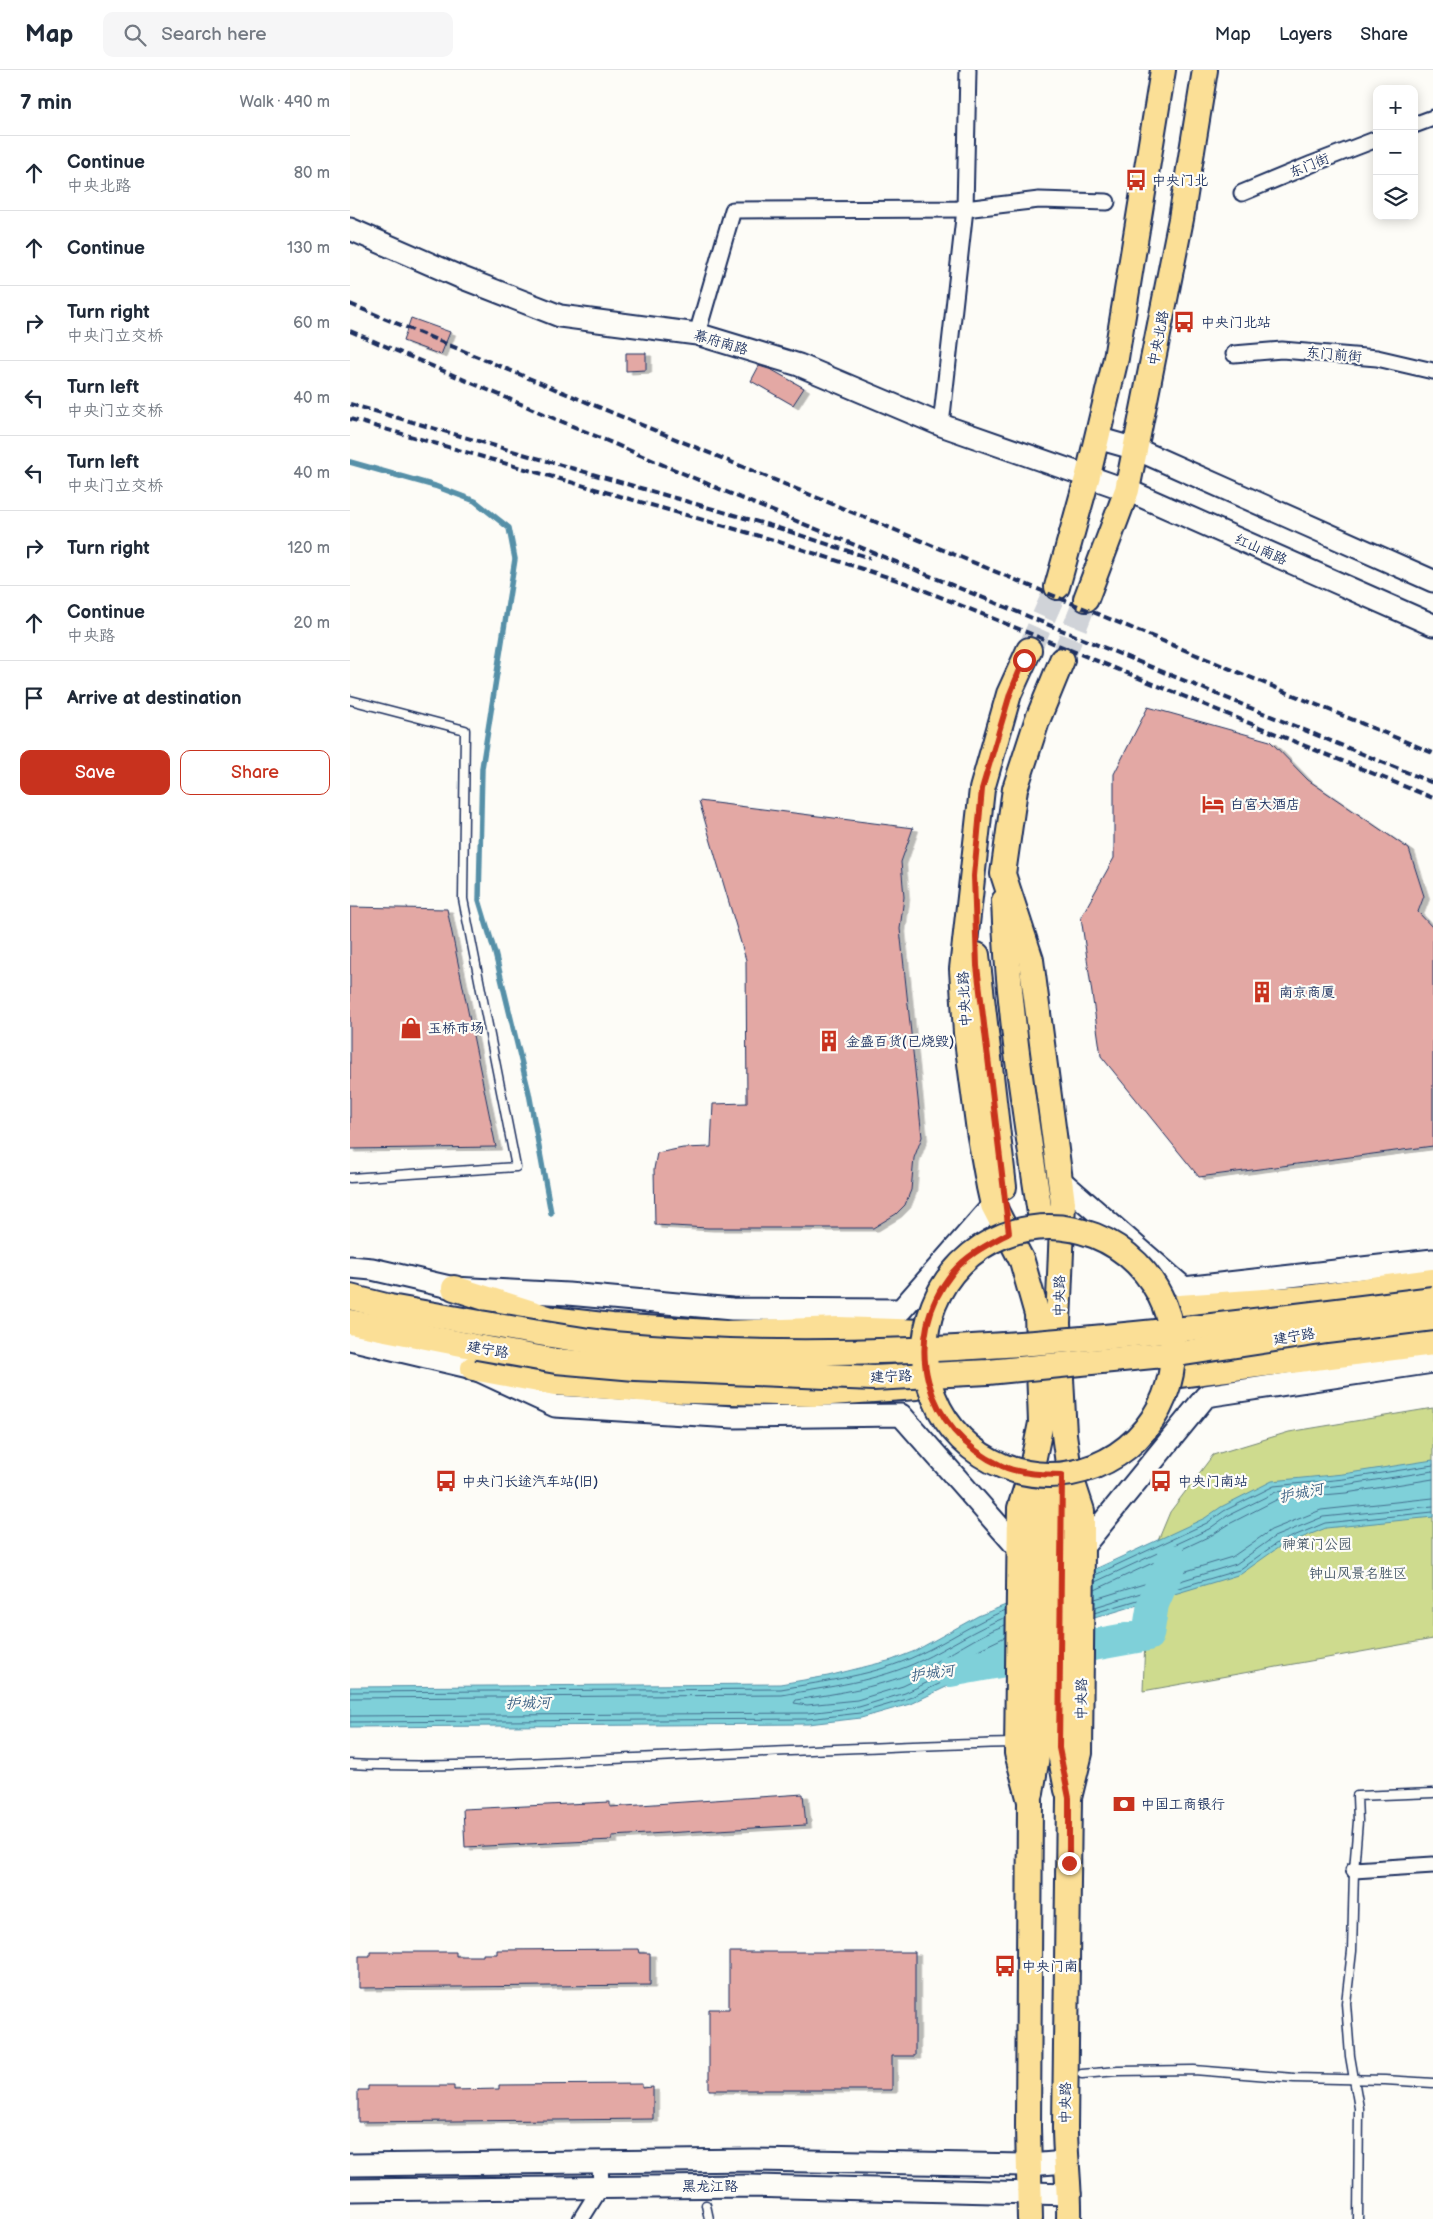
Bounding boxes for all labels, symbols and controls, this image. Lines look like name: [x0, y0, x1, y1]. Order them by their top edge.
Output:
search box: [103, 12, 453, 57]
text: Map: [25, 20, 73, 49]
icon: search: [121, 21, 149, 49]
text: Search here: [161, 23, 267, 46]
text: Map: [1215, 24, 1251, 45]
text: Layers: [1279, 24, 1332, 45]
text: Share: [1360, 24, 1408, 45]
map controls: [1373, 85, 1418, 220]
button: +: [1373, 85, 1418, 130]
text: 7 min: [20, 90, 72, 115]
text: Walk · 490 m: [239, 93, 330, 112]
button: −: [1373, 130, 1418, 175]
street label: 东门街: [1287, 150, 1332, 181]
text: Continue: [67, 151, 145, 174]
icon: ahead: [20, 159, 48, 187]
text: 80 m: [294, 164, 330, 183]
bus stop icon: 中央门北: [1123, 167, 1149, 193]
place label: 中央门北: [1152, 172, 1208, 189]
button: layers: [1373, 175, 1418, 220]
text: 中央北路: [67, 177, 131, 196]
icon: ahead: [20, 234, 48, 262]
text: Continue: [67, 237, 145, 260]
text: 130 m: [287, 239, 330, 258]
text: Turn right: [67, 301, 150, 324]
icon: right: [20, 309, 48, 337]
street label: 中央北路: [1145, 309, 1172, 367]
bus stop icon: 中央门北站: [1171, 309, 1197, 335]
text: 60 m: [293, 314, 330, 333]
place label: 中央门北站: [1201, 314, 1271, 331]
text: 中央门立交桥: [67, 327, 163, 346]
street label: 幕府南路: [692, 327, 750, 358]
street label: 东门前街: [1305, 344, 1363, 365]
text: Turn left: [67, 376, 139, 399]
icon: left: [20, 384, 48, 412]
text: 40 m: [293, 389, 330, 408]
text: 中央门立交桥: [67, 402, 163, 421]
text: Turn left: [67, 451, 139, 474]
icon: left: [20, 459, 48, 487]
text: 40 m: [293, 464, 330, 483]
text: 中央门立交桥: [67, 477, 163, 496]
street label: 红山南路: [1232, 530, 1290, 569]
icon: right: [20, 534, 48, 562]
text: Turn right: [67, 537, 150, 560]
text: 120 m: [287, 539, 330, 558]
text: Continue: [67, 601, 145, 624]
icon: ahead: [20, 609, 48, 637]
text: 20 m: [294, 614, 330, 633]
text: 中央路: [67, 627, 115, 646]
route start: [1013, 649, 1036, 672]
icon: arrive: [20, 684, 48, 712]
text: Arrive at destination: [67, 687, 242, 710]
button: Save: [20, 750, 170, 795]
button: Share: [180, 750, 330, 795]
hotel icon: 白宫大酒店: [1200, 791, 1226, 817]
place label: 白宫大酒店: [1230, 796, 1300, 813]
street label: 中央北路: [955, 971, 974, 1027]
building icon: 南京商厦: [1249, 979, 1275, 1005]
place label: 南京商厦: [1279, 984, 1335, 1001]
shop icon: 玉桥市场: [398, 1015, 424, 1041]
place label: 玉桥市场: [428, 1020, 484, 1037]
building icon: 金盛百货(已烧毁): [816, 1028, 842, 1054]
place label: 金盛百货(已烧毁): [846, 1033, 954, 1050]
street label: 中央路: [1051, 1275, 1068, 1317]
street label: 建宁路: [1272, 1325, 1316, 1348]
street label: 建宁路: [466, 1337, 510, 1362]
street label: 建宁路: [870, 1367, 912, 1386]
bus stop icon: 中央门长途汽车站(旧): [433, 1468, 459, 1494]
bus stop icon: 中央门南站: [1148, 1468, 1174, 1494]
place label: 中央门长途汽车站(旧): [462, 1473, 598, 1490]
place label: 中央门南站: [1178, 1473, 1248, 1490]
water label: 护城河: [1277, 1479, 1328, 1507]
park label: 神策门公园: [1282, 1536, 1352, 1553]
park label: 钟山风景名胜区: [1309, 1565, 1407, 1582]
water label: 护城河: [908, 1661, 959, 1686]
street label: 中央路: [1073, 1678, 1090, 1720]
water label: 护城河: [505, 1694, 554, 1713]
bank icon: 中国工商银行: [1111, 1791, 1137, 1817]
place label: 中国工商银行: [1141, 1796, 1225, 1813]
route end: [1058, 1852, 1081, 1875]
bus stop icon: 中央门南: [992, 1953, 1018, 1979]
place label: 中央门南: [1022, 1958, 1078, 1975]
street label: 中央路: [1057, 2082, 1074, 2124]
street label: 黑龙江路: [682, 2178, 738, 2195]

